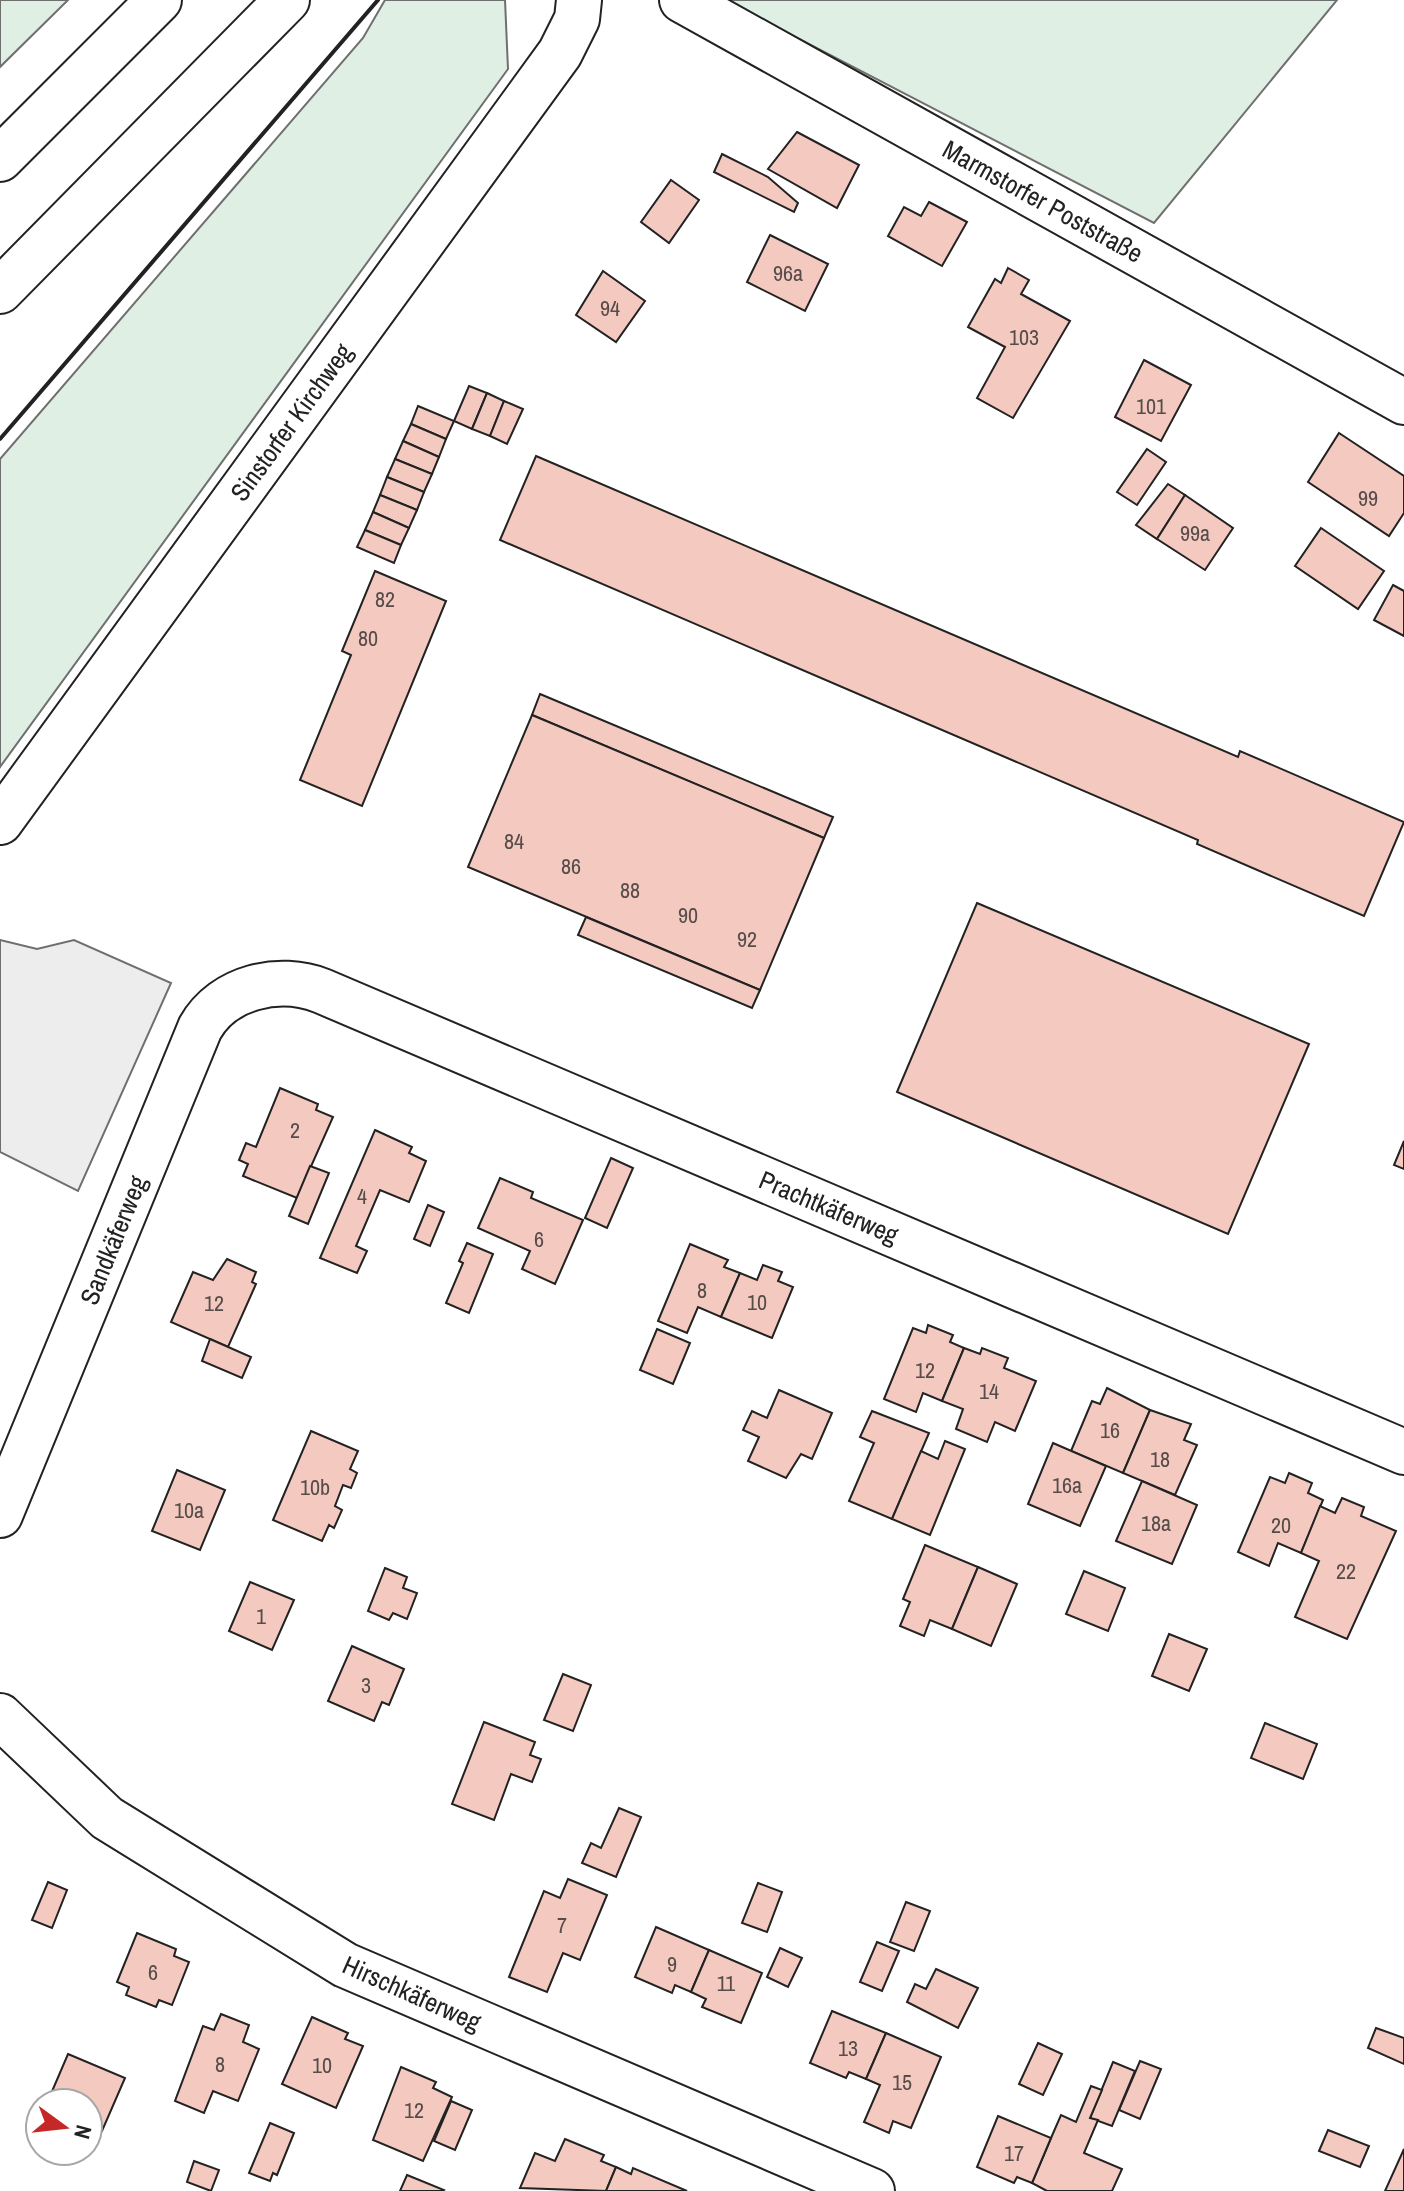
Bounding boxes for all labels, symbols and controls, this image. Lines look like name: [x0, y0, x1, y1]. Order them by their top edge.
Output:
street label: Marmstorfer Poststraße: [937, 131, 1149, 271]
house number: 96a: [773, 258, 803, 288]
house number: 94: [600, 293, 620, 323]
house number: 103: [1009, 322, 1039, 352]
street label: Sinstorfer Kirchweg: [222, 336, 360, 508]
house number: 101: [1136, 391, 1166, 421]
house number: 99: [1358, 483, 1378, 513]
house number: 99a: [1180, 518, 1210, 548]
house number: 82: [375, 584, 395, 614]
house number: 80: [358, 623, 378, 653]
house number: 84: [504, 826, 524, 856]
house number: 86: [561, 851, 581, 881]
house number: 88: [620, 875, 640, 905]
house number: 90: [678, 900, 698, 930]
house number: 92: [737, 924, 757, 954]
house number: 2: [290, 1115, 300, 1145]
street label: Prachtkäferweg: [754, 1162, 904, 1252]
street label: Sandkäferweg: [71, 1170, 155, 1310]
house number: 4: [357, 1181, 367, 1211]
house number: 6: [534, 1224, 544, 1254]
house number: 8: [697, 1275, 707, 1305]
house number: 10: [747, 1287, 767, 1317]
house number: 12: [204, 1288, 224, 1318]
house number: 12: [915, 1355, 935, 1385]
house number: 14: [979, 1376, 999, 1406]
house number: 16: [1100, 1415, 1120, 1445]
house number: 18: [1150, 1444, 1170, 1474]
house number: 16a: [1052, 1470, 1082, 1500]
house number: 10b: [300, 1472, 330, 1502]
house number: 10a: [174, 1495, 204, 1525]
house number: 18a: [1141, 1508, 1171, 1538]
house number: 20: [1271, 1510, 1291, 1540]
house number: 22: [1336, 1556, 1356, 1586]
house number: 1: [256, 1601, 266, 1631]
house number: 3: [361, 1670, 371, 1700]
house number: 7: [557, 1910, 567, 1940]
street label: Hirschkäferweg: [337, 1947, 487, 2039]
house number: 9: [667, 1949, 677, 1979]
house number: 6: [148, 1957, 158, 1987]
house number: 11: [717, 1968, 735, 1998]
house number: 13: [838, 2033, 858, 2063]
house number: 8: [215, 2049, 225, 2079]
house number: 10: [312, 2050, 332, 2080]
house number: 15: [892, 2067, 912, 2097]
north arrow: [24, 2087, 104, 2167]
house number: 12: [404, 2095, 424, 2125]
text: N: [67, 2122, 99, 2142]
house number: 17: [1004, 2138, 1024, 2168]

